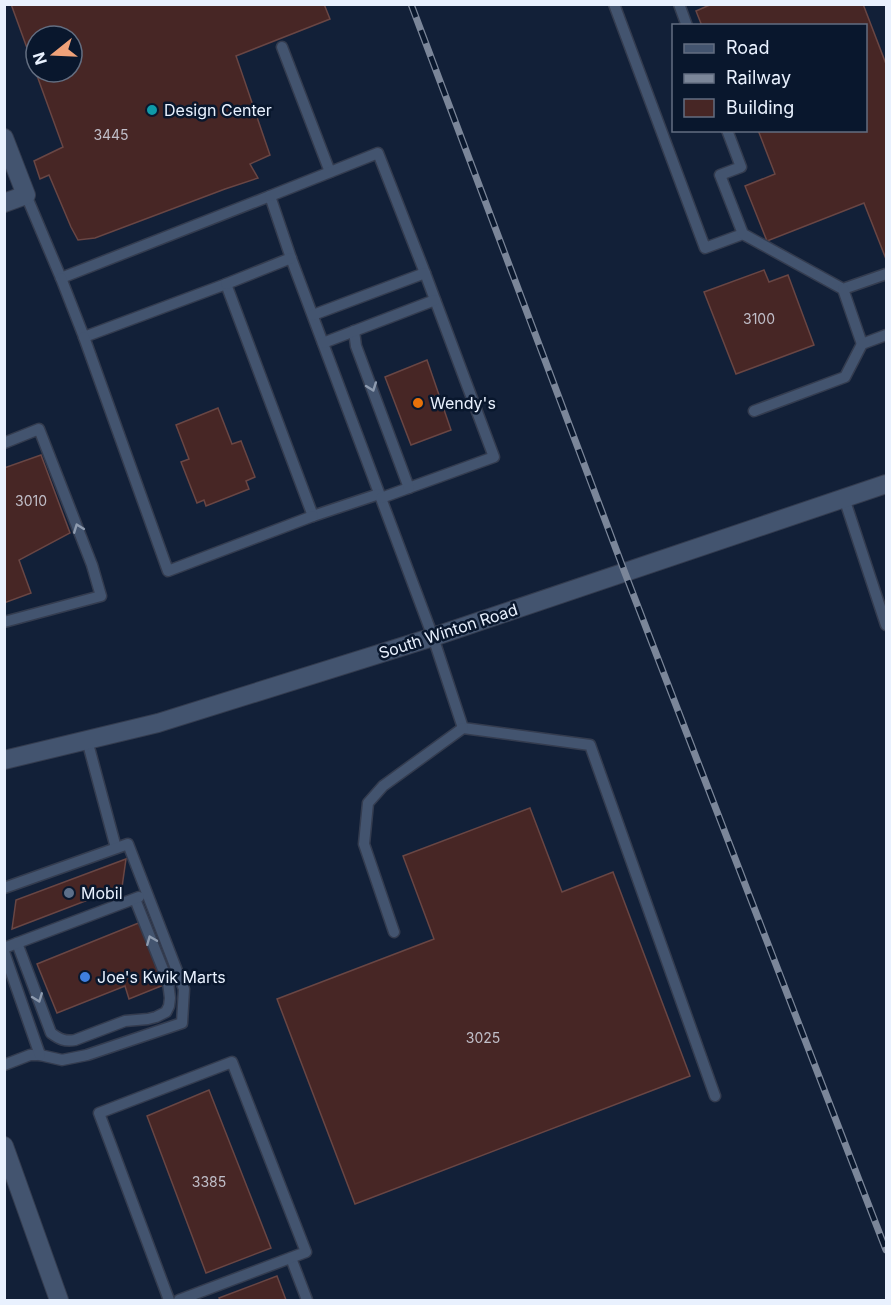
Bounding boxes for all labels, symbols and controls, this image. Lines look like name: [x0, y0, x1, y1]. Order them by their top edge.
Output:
north arrow: [24, 24, 84, 84]
legend: [672, 24, 867, 132]
text: Road: [726, 37, 769, 58]
text: N: [28, 50, 51, 68]
text: Railway: [726, 67, 791, 88]
text: Building: [726, 97, 794, 118]
place label: Design Center: [164, 100, 272, 120]
marker: Design Center: [145, 103, 159, 117]
house number: 3445: [93, 126, 129, 143]
house number: 3100: [743, 310, 775, 327]
one-way arrow: [364, 381, 377, 392]
place label: Wendy's: [430, 393, 496, 413]
marker: Wendy's: [411, 396, 425, 410]
house number: 3010: [15, 492, 47, 509]
one-way arrow: [73, 523, 85, 534]
street label: South Winton Road: [376, 599, 520, 663]
place label: Mobil: [81, 883, 123, 903]
marker: Mobil: [62, 886, 76, 900]
one-way arrow: [146, 935, 158, 946]
place label: Joe's Kwik Marts: [97, 967, 226, 987]
marker: Joe's Kwik Marts: [78, 970, 92, 984]
one-way arrow: [30, 992, 43, 1003]
house number: 3025: [466, 1029, 500, 1046]
house number: 3385: [192, 1173, 226, 1190]

